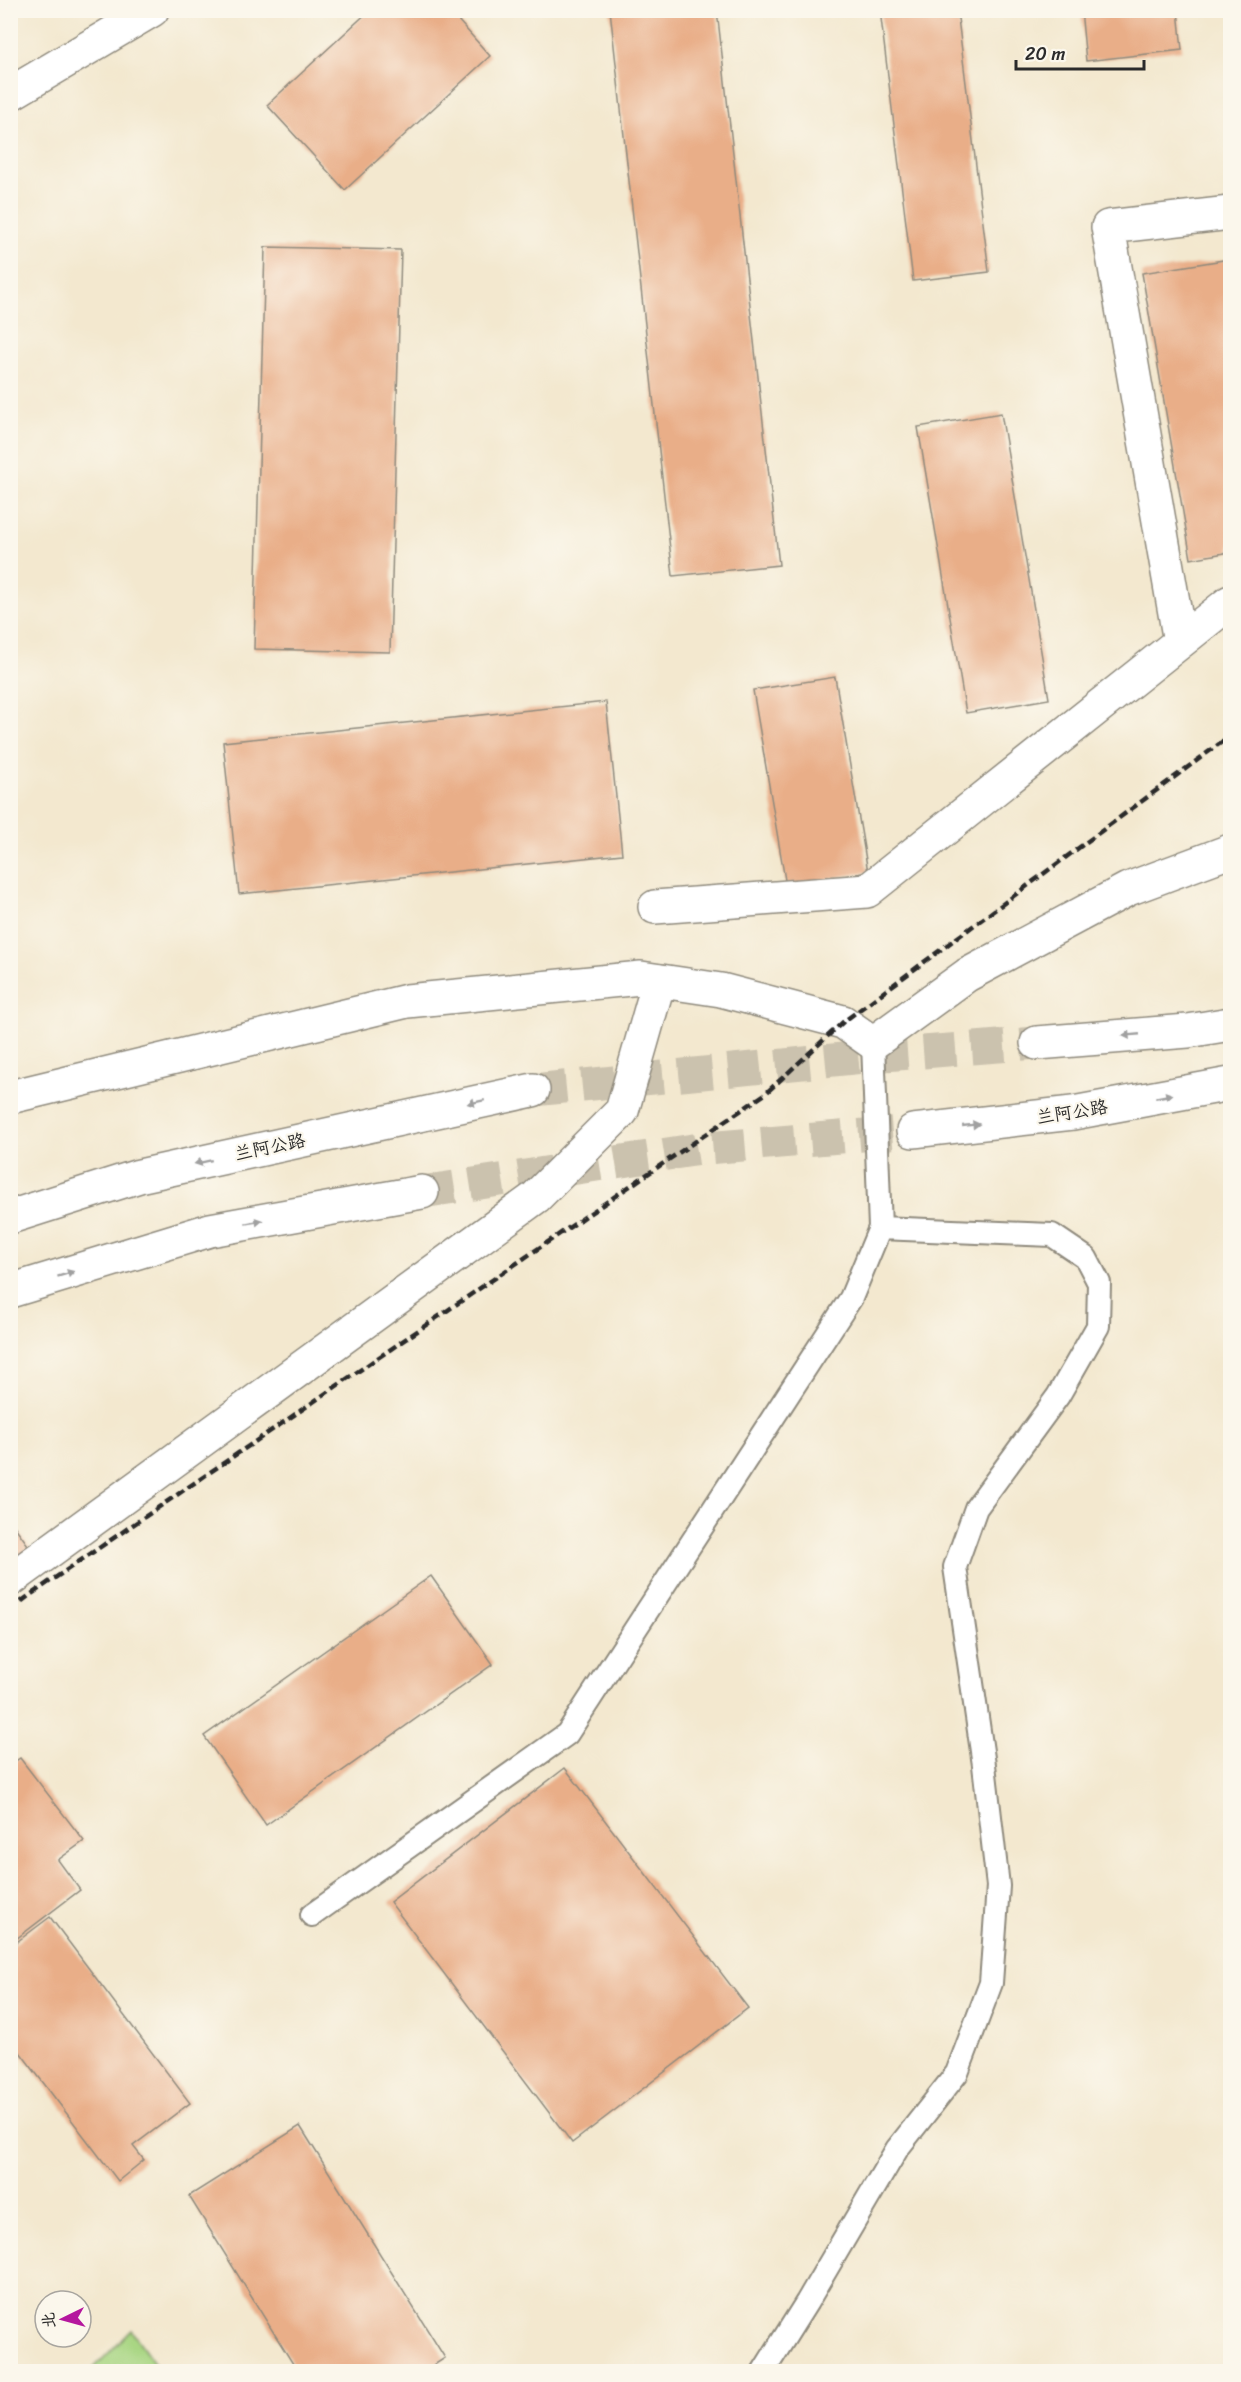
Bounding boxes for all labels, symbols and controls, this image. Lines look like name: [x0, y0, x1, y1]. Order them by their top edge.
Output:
scale bar: [1016, 33, 1144, 71]
text: 20 m: [1025, 38, 1065, 70]
one-way arrow: [1121, 1031, 1140, 1040]
street label: 兰阿公路: [1034, 1091, 1110, 1133]
one-way arrow: [1155, 1091, 1174, 1100]
one-way arrow: [466, 1098, 485, 1108]
one-way arrow: [962, 1120, 981, 1130]
street label: 兰阿公路: [231, 1124, 309, 1170]
one-way arrow: [193, 1158, 212, 1167]
one-way arrow: [245, 1217, 264, 1226]
one-way arrow: [57, 1269, 75, 1278]
north arrow: [33, 2289, 93, 2349]
text: 北: [33, 2311, 64, 2330]

